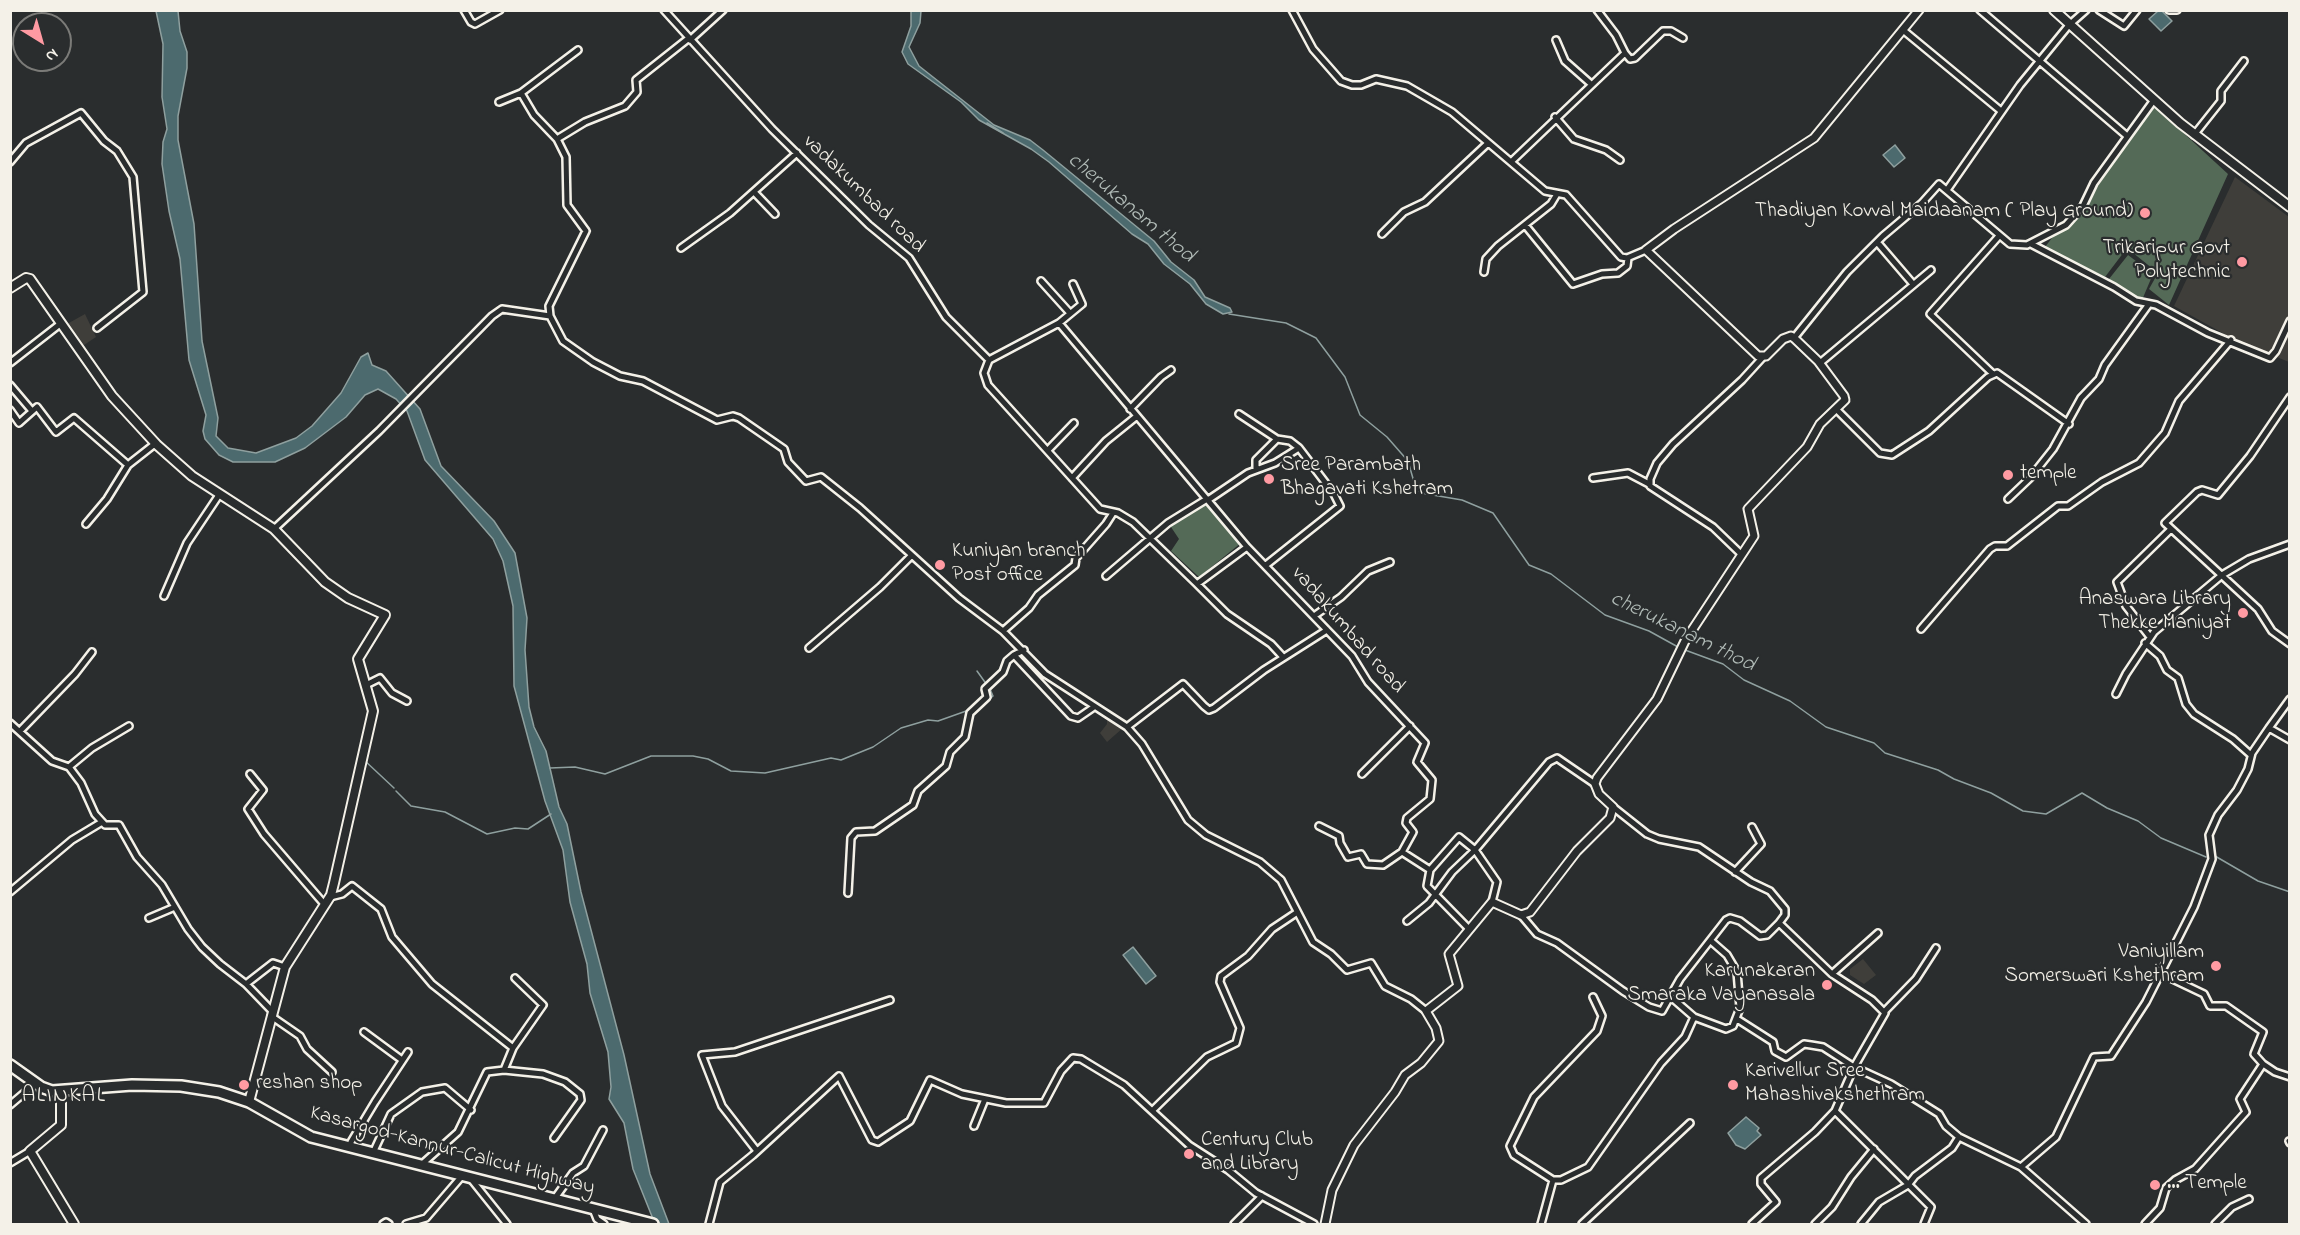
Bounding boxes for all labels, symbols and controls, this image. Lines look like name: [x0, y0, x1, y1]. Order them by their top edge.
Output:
north arrow: [12, 12, 72, 72]
text: N: [40, 42, 63, 68]
street label: vadakumbad road: [797, 130, 929, 260]
water label: cherukanam thod: [1061, 148, 1199, 270]
place label: Thadiyan Kovval Maidaanam ( Play Ground): [1755, 200, 2133, 226]
marker: Thadiyan Kovval Maidaanam ( Play Ground): [2138, 206, 2152, 220]
place label: Trikaripur Govt Polytechnic: [2102, 237, 2230, 287]
marker: Trikaripur Govt Polytechnic: [2235, 255, 2249, 269]
place label: Sree Parambath Bhagavati Kshetram: [1281, 454, 1453, 504]
place label: temple: [2020, 462, 2076, 488]
marker: temple: [2001, 468, 2015, 482]
marker: Sree Parambath Bhagavati Kshetram: [1262, 472, 1276, 486]
place label: Kuniyan branch Post office: [952, 540, 1085, 590]
marker: Kuniyan branch Post office: [933, 558, 947, 572]
street label: vadakumbad road: [1285, 562, 1409, 700]
water label: cherukanam thod: [1605, 587, 1759, 679]
place label: Anaswara Library Thekke Maniyat: [2079, 588, 2231, 638]
marker: Anaswara Library Thekke Maniyat: [2236, 606, 2250, 620]
place label: Vaniyillam Somerswari Kshethram: [2005, 941, 2204, 991]
marker: Vaniyillam Somerswari Kshethram: [2209, 959, 2223, 973]
place label: Karunakaran Smaraka Vayanasala: [1627, 960, 1815, 1010]
marker: Karunakaran Smaraka Vayanasala: [1820, 978, 1834, 992]
place label: Karivellur Sree Mahashivakshethram: [1745, 1060, 1925, 1110]
place label: reshan shop: [256, 1072, 363, 1098]
marker: reshan shop: [237, 1078, 251, 1092]
marker: Karivellur Sree Mahashivakshethram: [1726, 1078, 1740, 1092]
district label: ALINKAL: [22, 1084, 106, 1110]
street label: Kasargod-Kannur-Calicut Highway: [307, 1102, 597, 1202]
place label: Century Club and Library: [1201, 1129, 1313, 1179]
marker: Century Club and Library: [1182, 1147, 1196, 1161]
place label: ... Temple: [2167, 1172, 2247, 1198]
marker: ... Temple: [2148, 1178, 2162, 1192]

